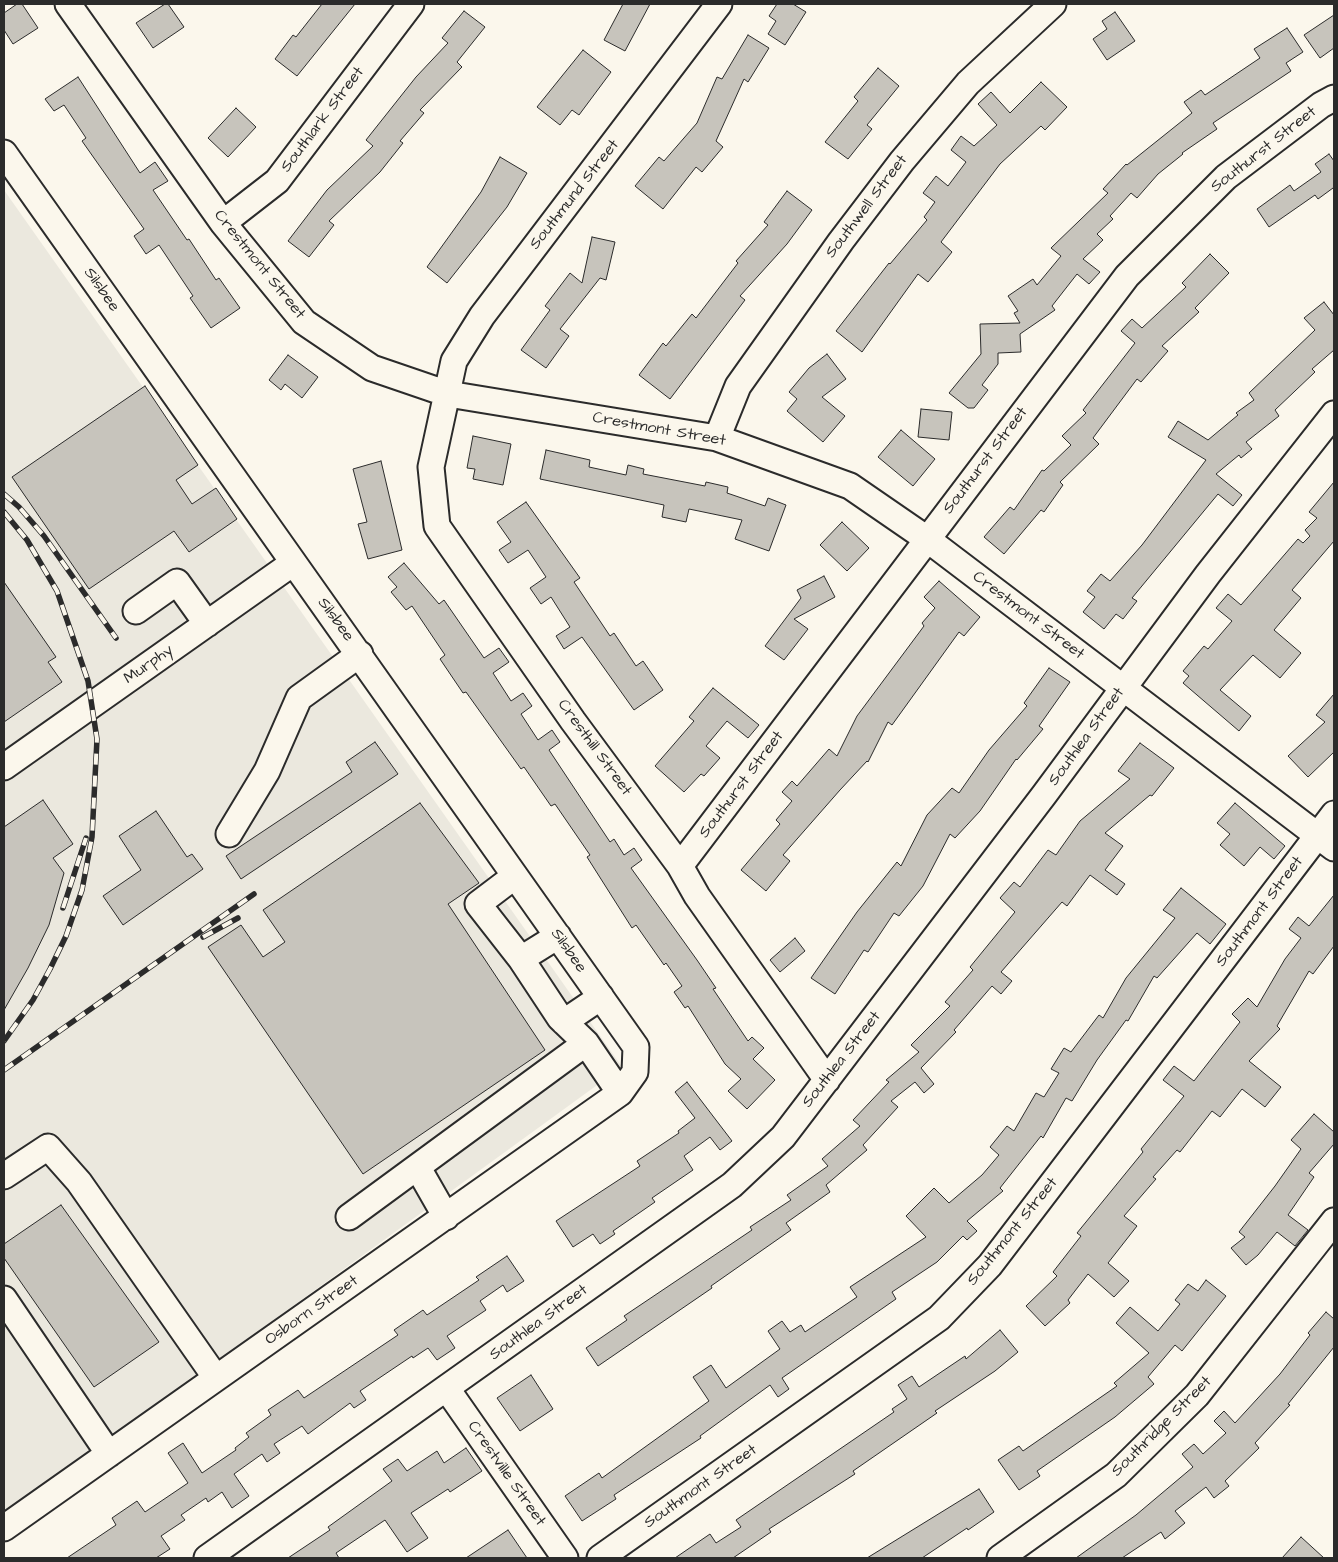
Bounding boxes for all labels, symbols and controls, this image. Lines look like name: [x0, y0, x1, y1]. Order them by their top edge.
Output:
street label: Southlark Street: [277, 64, 369, 176]
street label: Southurst Street: [1207, 103, 1321, 197]
street label: Southmund Street: [526, 136, 624, 254]
street label: Southwell Street: [822, 152, 912, 262]
street label: Crestmont Street: [209, 207, 309, 323]
street label: Silsbee: [79, 264, 123, 316]
street label: Southurst Street: [940, 404, 1032, 518]
street label: Crestmont Street: [591, 409, 727, 451]
street label: Crestmont Street: [968, 568, 1088, 664]
street label: Silsbee: [313, 594, 357, 646]
street label: Murphy: [121, 641, 177, 689]
street label: Southlea Street: [1045, 684, 1129, 790]
street label: Cresthill Street: [553, 696, 635, 800]
street label: Southurst Street: [696, 728, 788, 842]
street label: Southmont Street: [1212, 853, 1308, 971]
street label: Silsbee: [546, 925, 590, 977]
street label: Southlea Street: [798, 1008, 886, 1112]
street label: Southmont Street: [964, 1174, 1062, 1290]
street label: Osborn Street: [262, 1272, 362, 1350]
street label: Southlea Street: [486, 1281, 592, 1365]
street label: Southridge Street: [1108, 1373, 1216, 1481]
street label: Crestville Street: [463, 1418, 549, 1530]
street label: Southmont Street: [641, 1441, 761, 1533]

